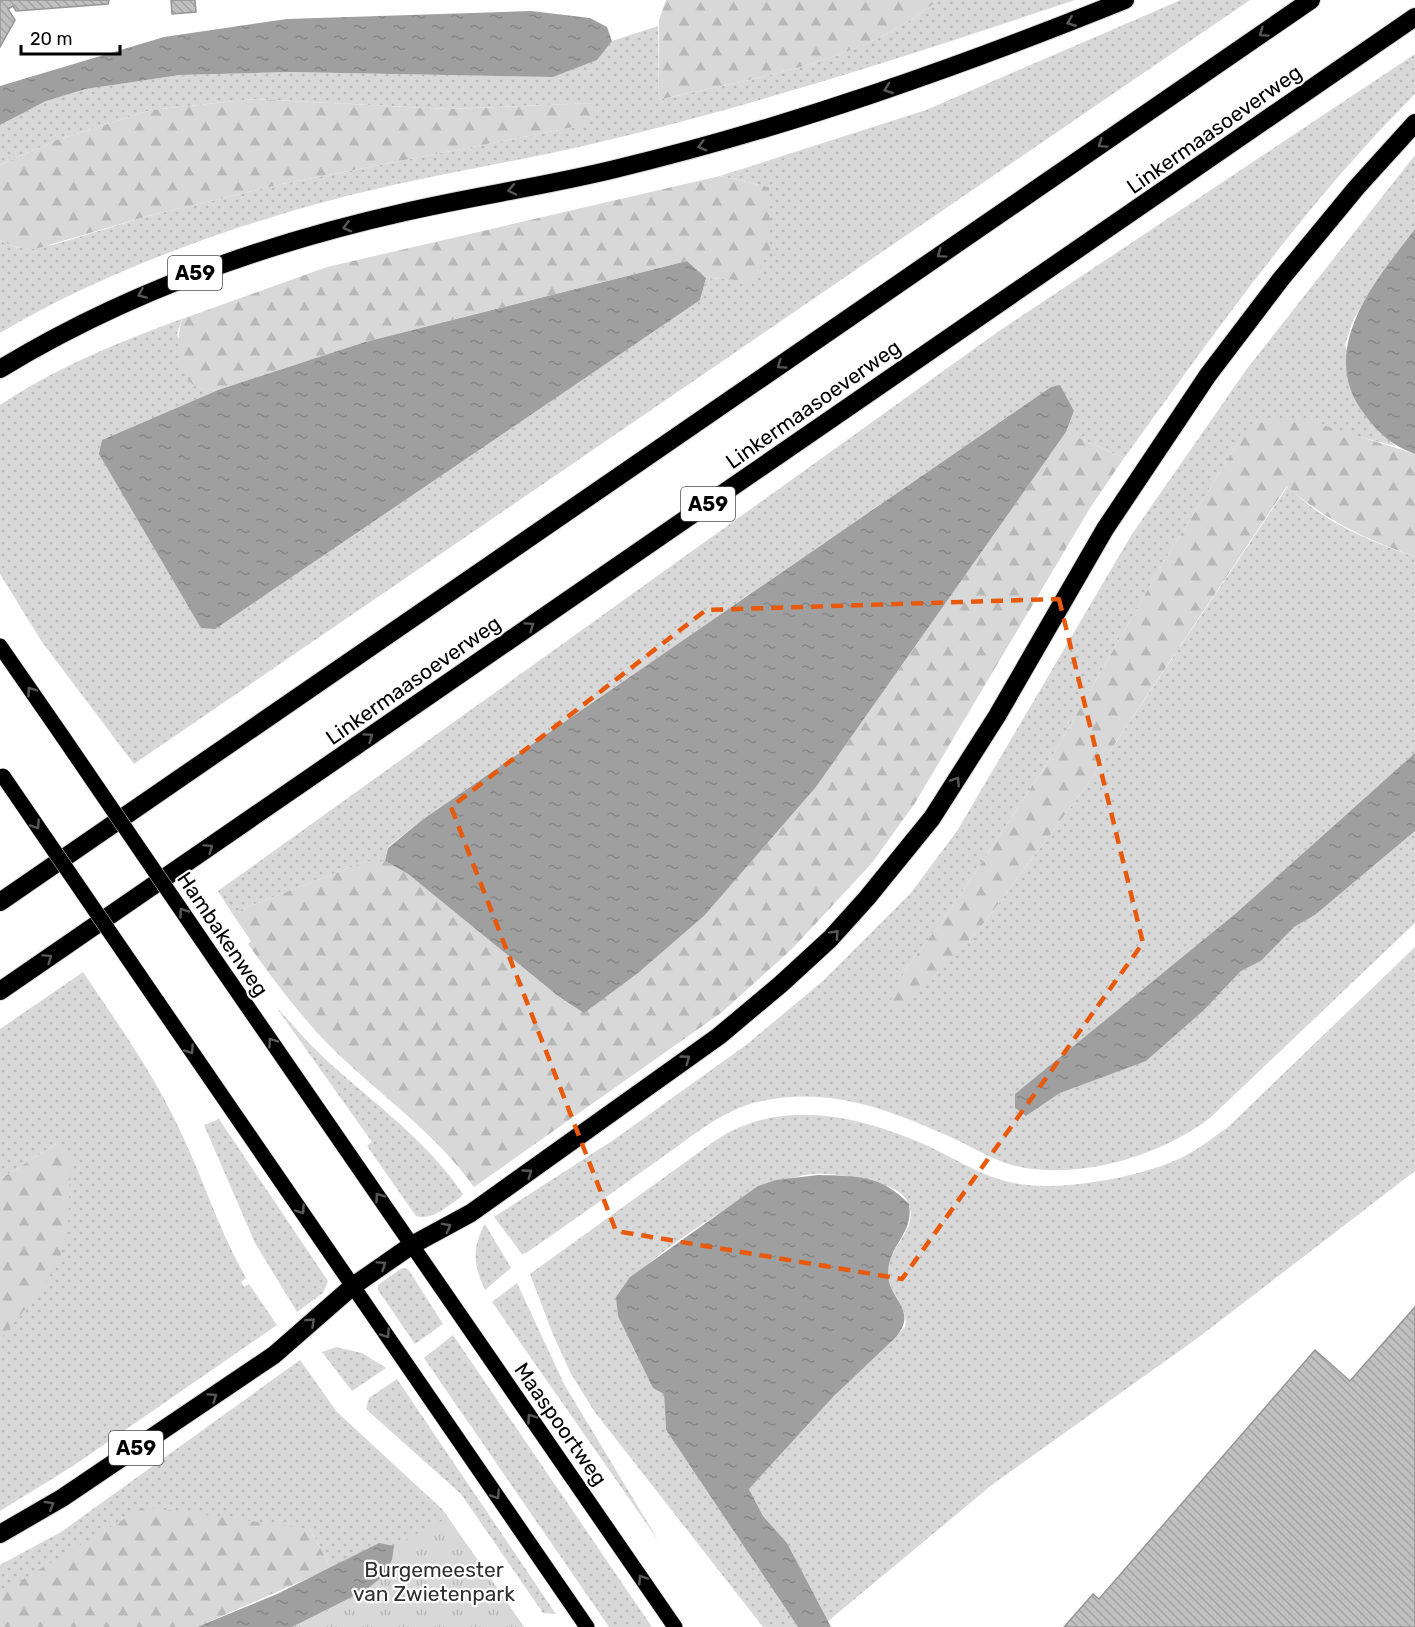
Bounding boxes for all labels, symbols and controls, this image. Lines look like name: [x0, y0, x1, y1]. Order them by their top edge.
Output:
one-way arrow: [1066, 15, 1077, 27]
scale bar: [21, 18, 120, 56]
one-way arrow: [1258, 26, 1269, 37]
text: 20 m: [30, 28, 72, 50]
street label: Linkermaasoeverweg: [1122, 59, 1306, 199]
one-way arrow: [883, 82, 894, 95]
one-way arrow: [1098, 137, 1109, 148]
one-way arrow: [697, 139, 707, 152]
one-way arrow: [507, 183, 517, 196]
one-way arrow: [342, 219, 352, 232]
one-way arrow: [937, 247, 948, 258]
road number: A59: [168, 256, 222, 290]
one-way arrow: [137, 287, 148, 299]
street label: Linkermaasoeverweg: [721, 334, 905, 474]
one-way arrow: [776, 358, 787, 369]
road number: A59: [681, 487, 735, 521]
street label: Linkermaasoeverweg: [321, 610, 505, 750]
one-way arrow: [523, 622, 534, 633]
one-way arrow: [27, 687, 38, 698]
one-way arrow: [363, 733, 374, 744]
one-way arrow: [949, 777, 960, 788]
one-way arrow: [29, 818, 40, 829]
one-way arrow: [202, 844, 213, 855]
street label: Hambakenweg: [172, 867, 274, 1001]
one-way arrow: [179, 908, 190, 919]
one-way arrow: [828, 930, 839, 940]
one-way arrow: [42, 954, 53, 965]
one-way arrow: [268, 1038, 279, 1049]
one-way arrow: [183, 1043, 194, 1054]
one-way arrow: [680, 1056, 691, 1067]
one-way arrow: [521, 1169, 532, 1180]
one-way arrow: [375, 1192, 386, 1203]
one-way arrow: [294, 1204, 305, 1215]
one-way arrow: [440, 1223, 451, 1234]
one-way arrow: [376, 1261, 387, 1272]
one-way arrow: [305, 1318, 315, 1329]
one-way arrow: [379, 1327, 390, 1338]
street label: Maaspoortweg: [509, 1358, 613, 1490]
one-way arrow: [206, 1393, 217, 1404]
one-way arrow: [527, 1414, 538, 1425]
road number: A59: [109, 1431, 163, 1465]
one-way arrow: [489, 1488, 500, 1499]
one-way arrow: [44, 1500, 54, 1512]
park label: Burgemeester van Zwietenpark: [353, 1557, 515, 1606]
one-way arrow: [638, 1574, 649, 1585]

